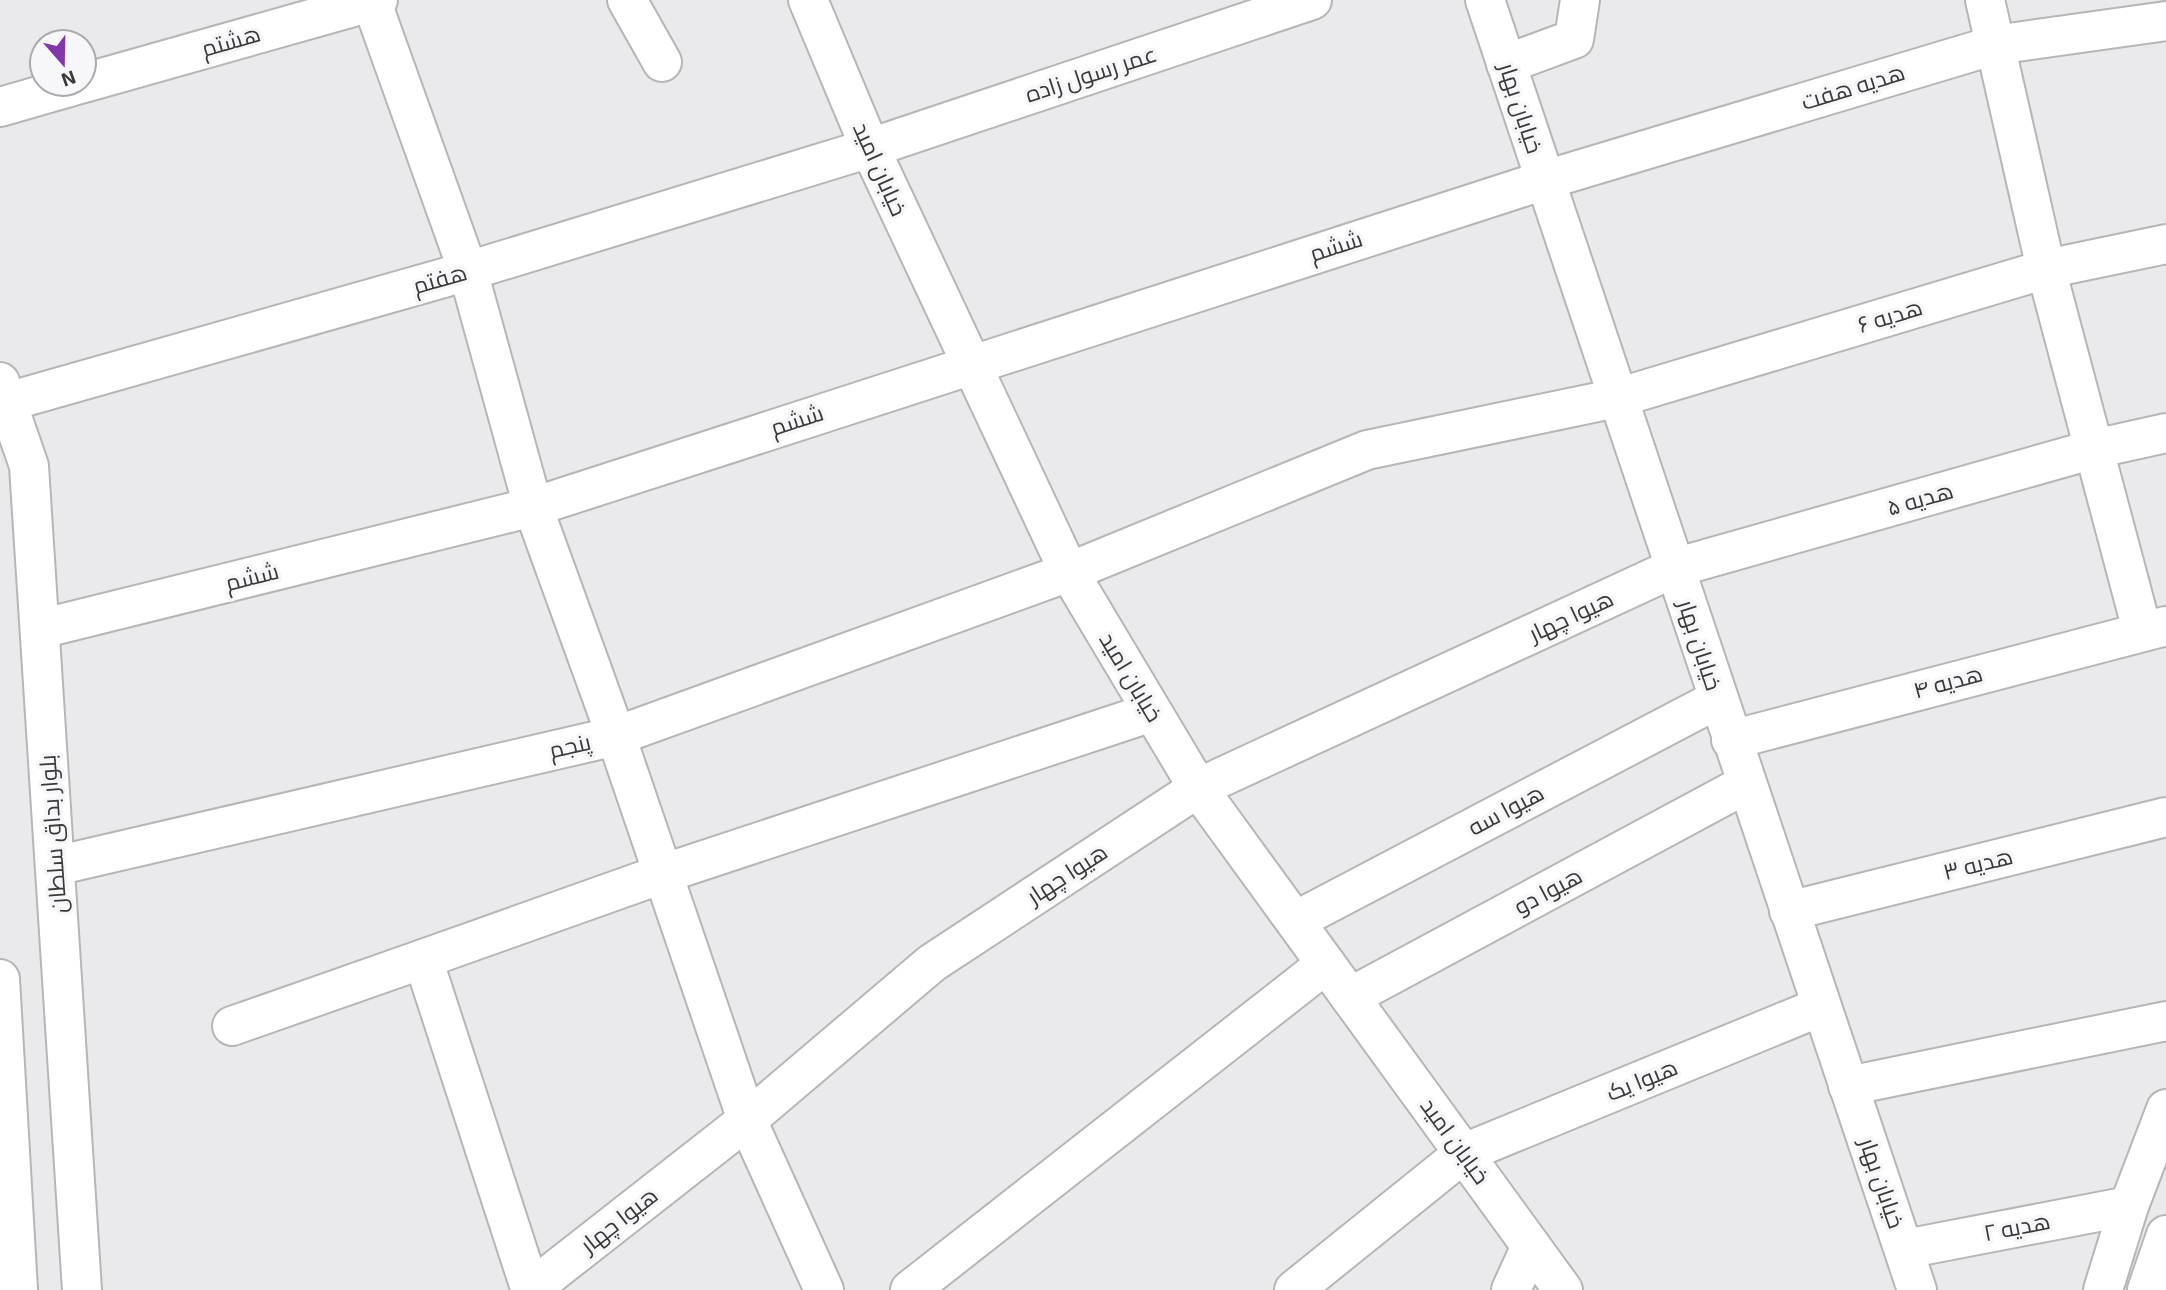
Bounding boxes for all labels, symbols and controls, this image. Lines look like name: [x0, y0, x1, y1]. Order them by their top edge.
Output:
street label: هشتم: [198, 18, 264, 65]
north arrow: [28, 28, 98, 98]
street label: عمر رسول زاده: [1021, 39, 1160, 108]
street label: خیابان بهار: [1493, 57, 1550, 157]
street label: هدیه هفت: [1797, 57, 1908, 115]
text: N: [59, 66, 79, 93]
street label: خیابان امید: [847, 117, 914, 220]
street label: ششم: [1306, 223, 1367, 270]
street label: هفتم: [409, 257, 471, 302]
street label: هدیه ۶: [1854, 292, 1925, 338]
street label: ششم: [767, 397, 828, 444]
street label: هدیه ۵: [1883, 475, 1956, 521]
street label: ششم: [222, 556, 282, 599]
street label: هیوا چهار: [1522, 583, 1618, 650]
street label: خیابان بهار: [1672, 594, 1729, 694]
street label: خیابان امید: [1093, 627, 1170, 727]
street label: هدیه ۴: [1910, 658, 1985, 704]
street label: پنجم: [546, 727, 594, 766]
street label: بلوار بداق سلطان: [32, 754, 73, 914]
street label: هیوا سه: [1463, 778, 1548, 841]
street label: هیوا چهار: [1019, 837, 1113, 912]
street label: هدیه ۳: [1940, 841, 2015, 885]
street label: هیوا دو: [1509, 861, 1586, 920]
street label: هیوا یک: [1602, 1052, 1681, 1106]
street label: خیابان امید: [1414, 1092, 1496, 1190]
street label: خیابان بهار: [1853, 1132, 1911, 1232]
street label: هیوا چهار: [573, 1180, 664, 1261]
street label: هدیه ۲: [1981, 1206, 2053, 1246]

